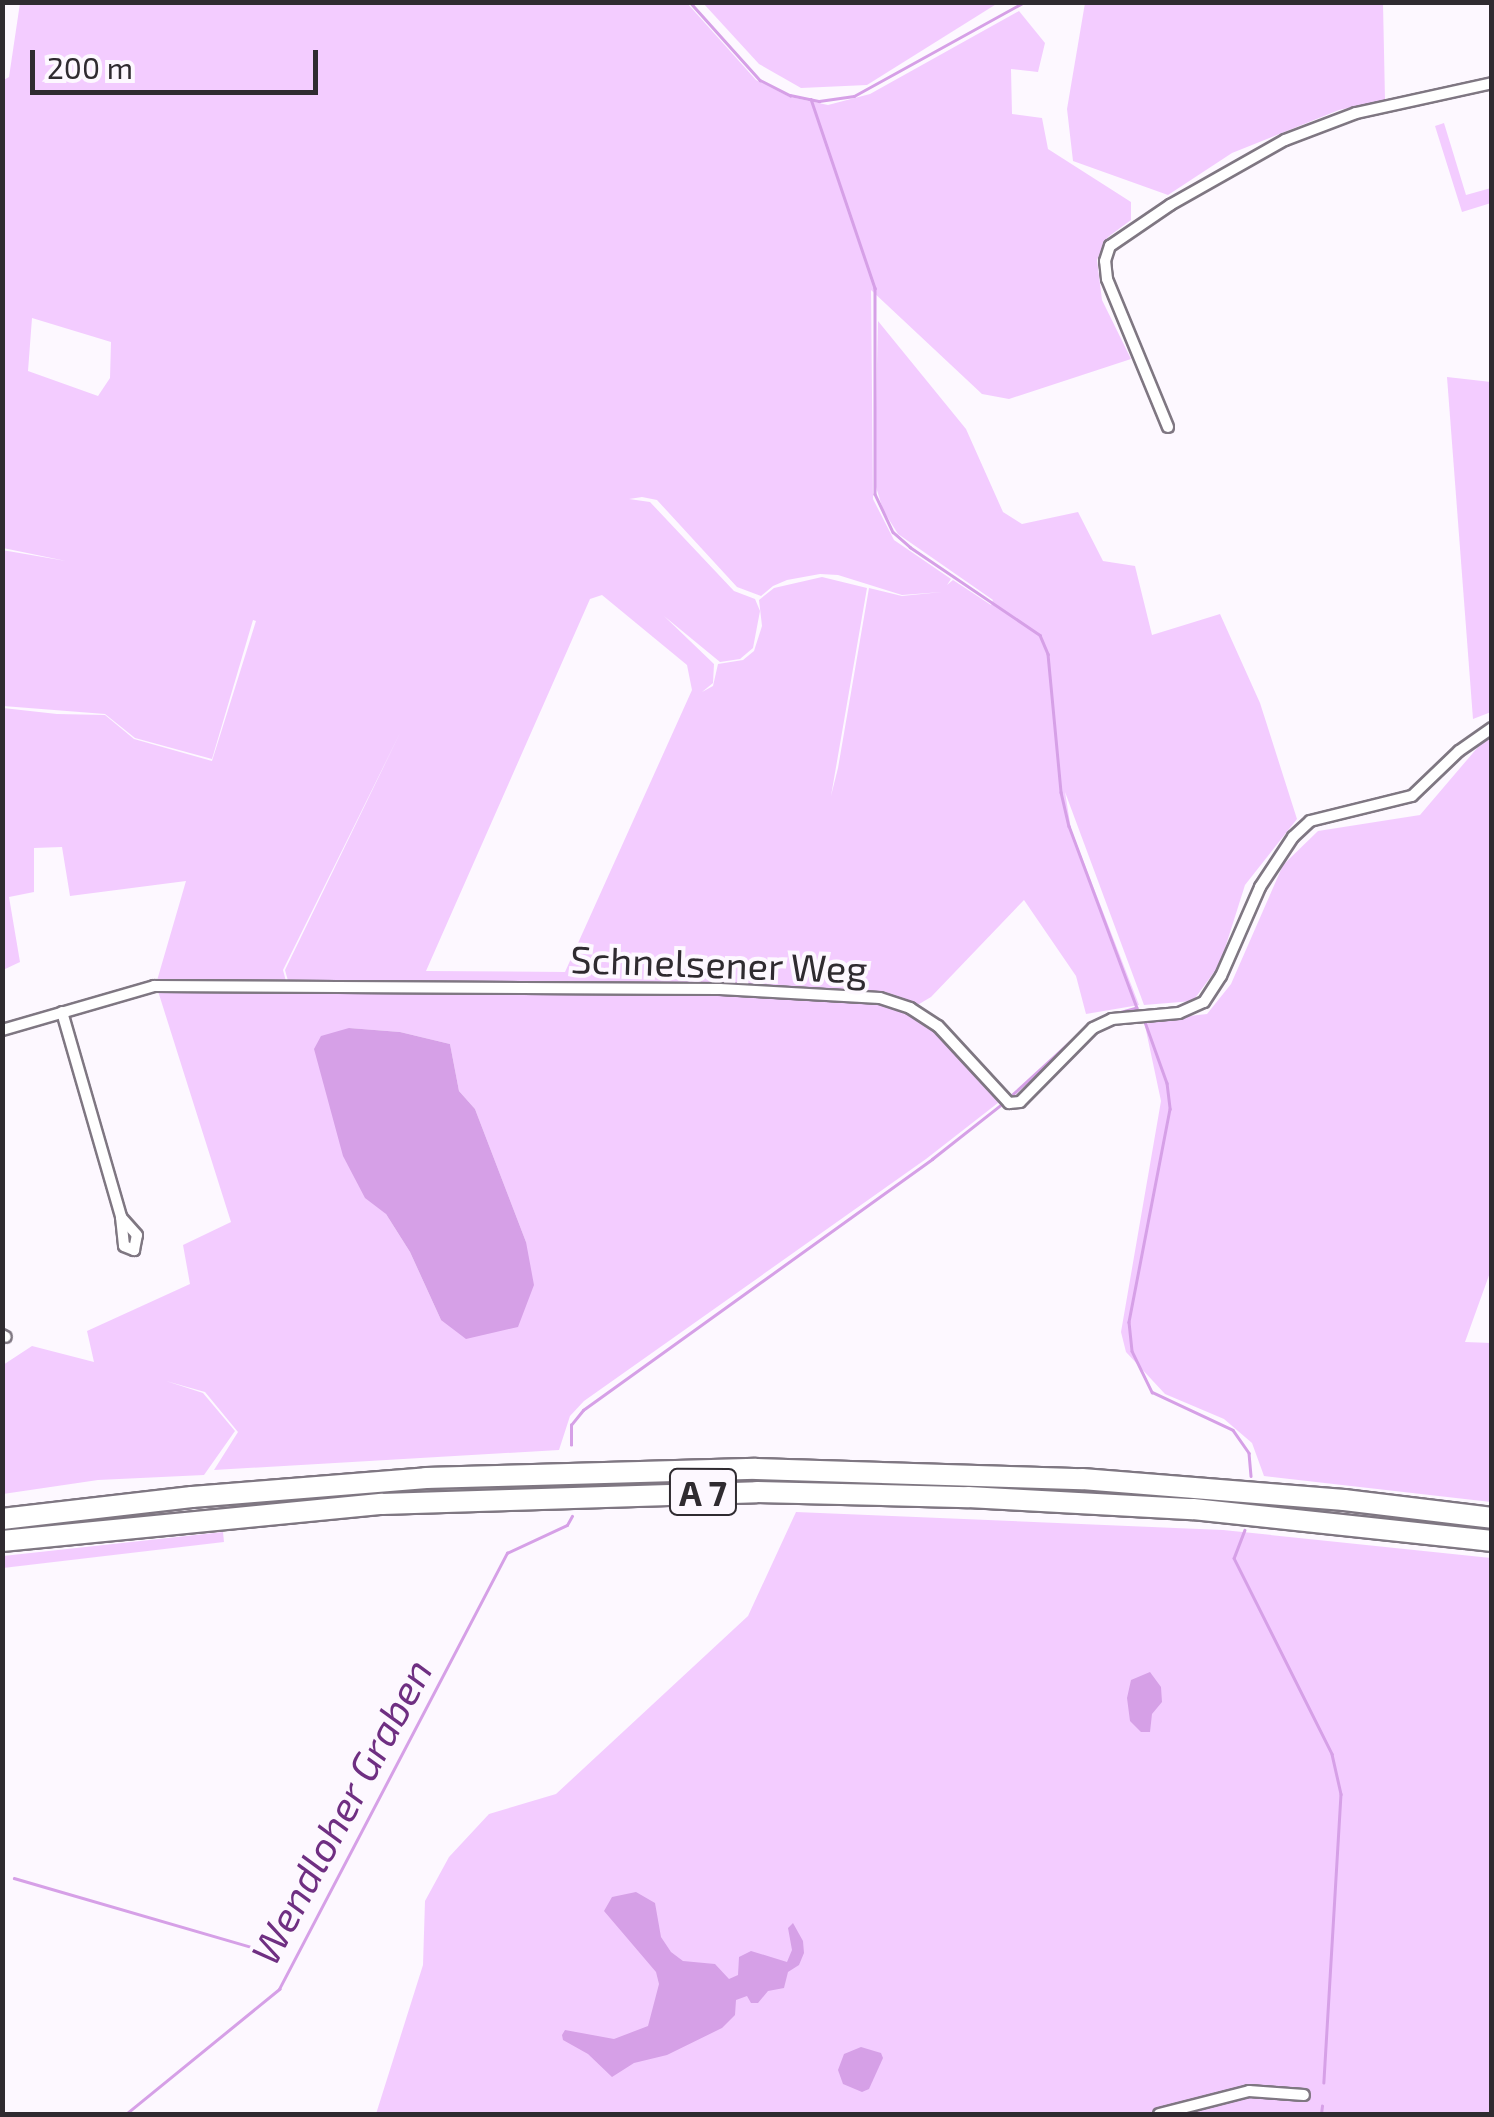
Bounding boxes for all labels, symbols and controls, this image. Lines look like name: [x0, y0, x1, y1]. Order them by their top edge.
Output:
scale bar: [35, 30, 322, 92]
text: 200 m: [47, 49, 133, 85]
street label: Schnelsener Weg: [569, 936, 869, 992]
road number: A 7: [668, 1462, 738, 1522]
water label: Wendloher Graben: [239, 1650, 441, 1972]

